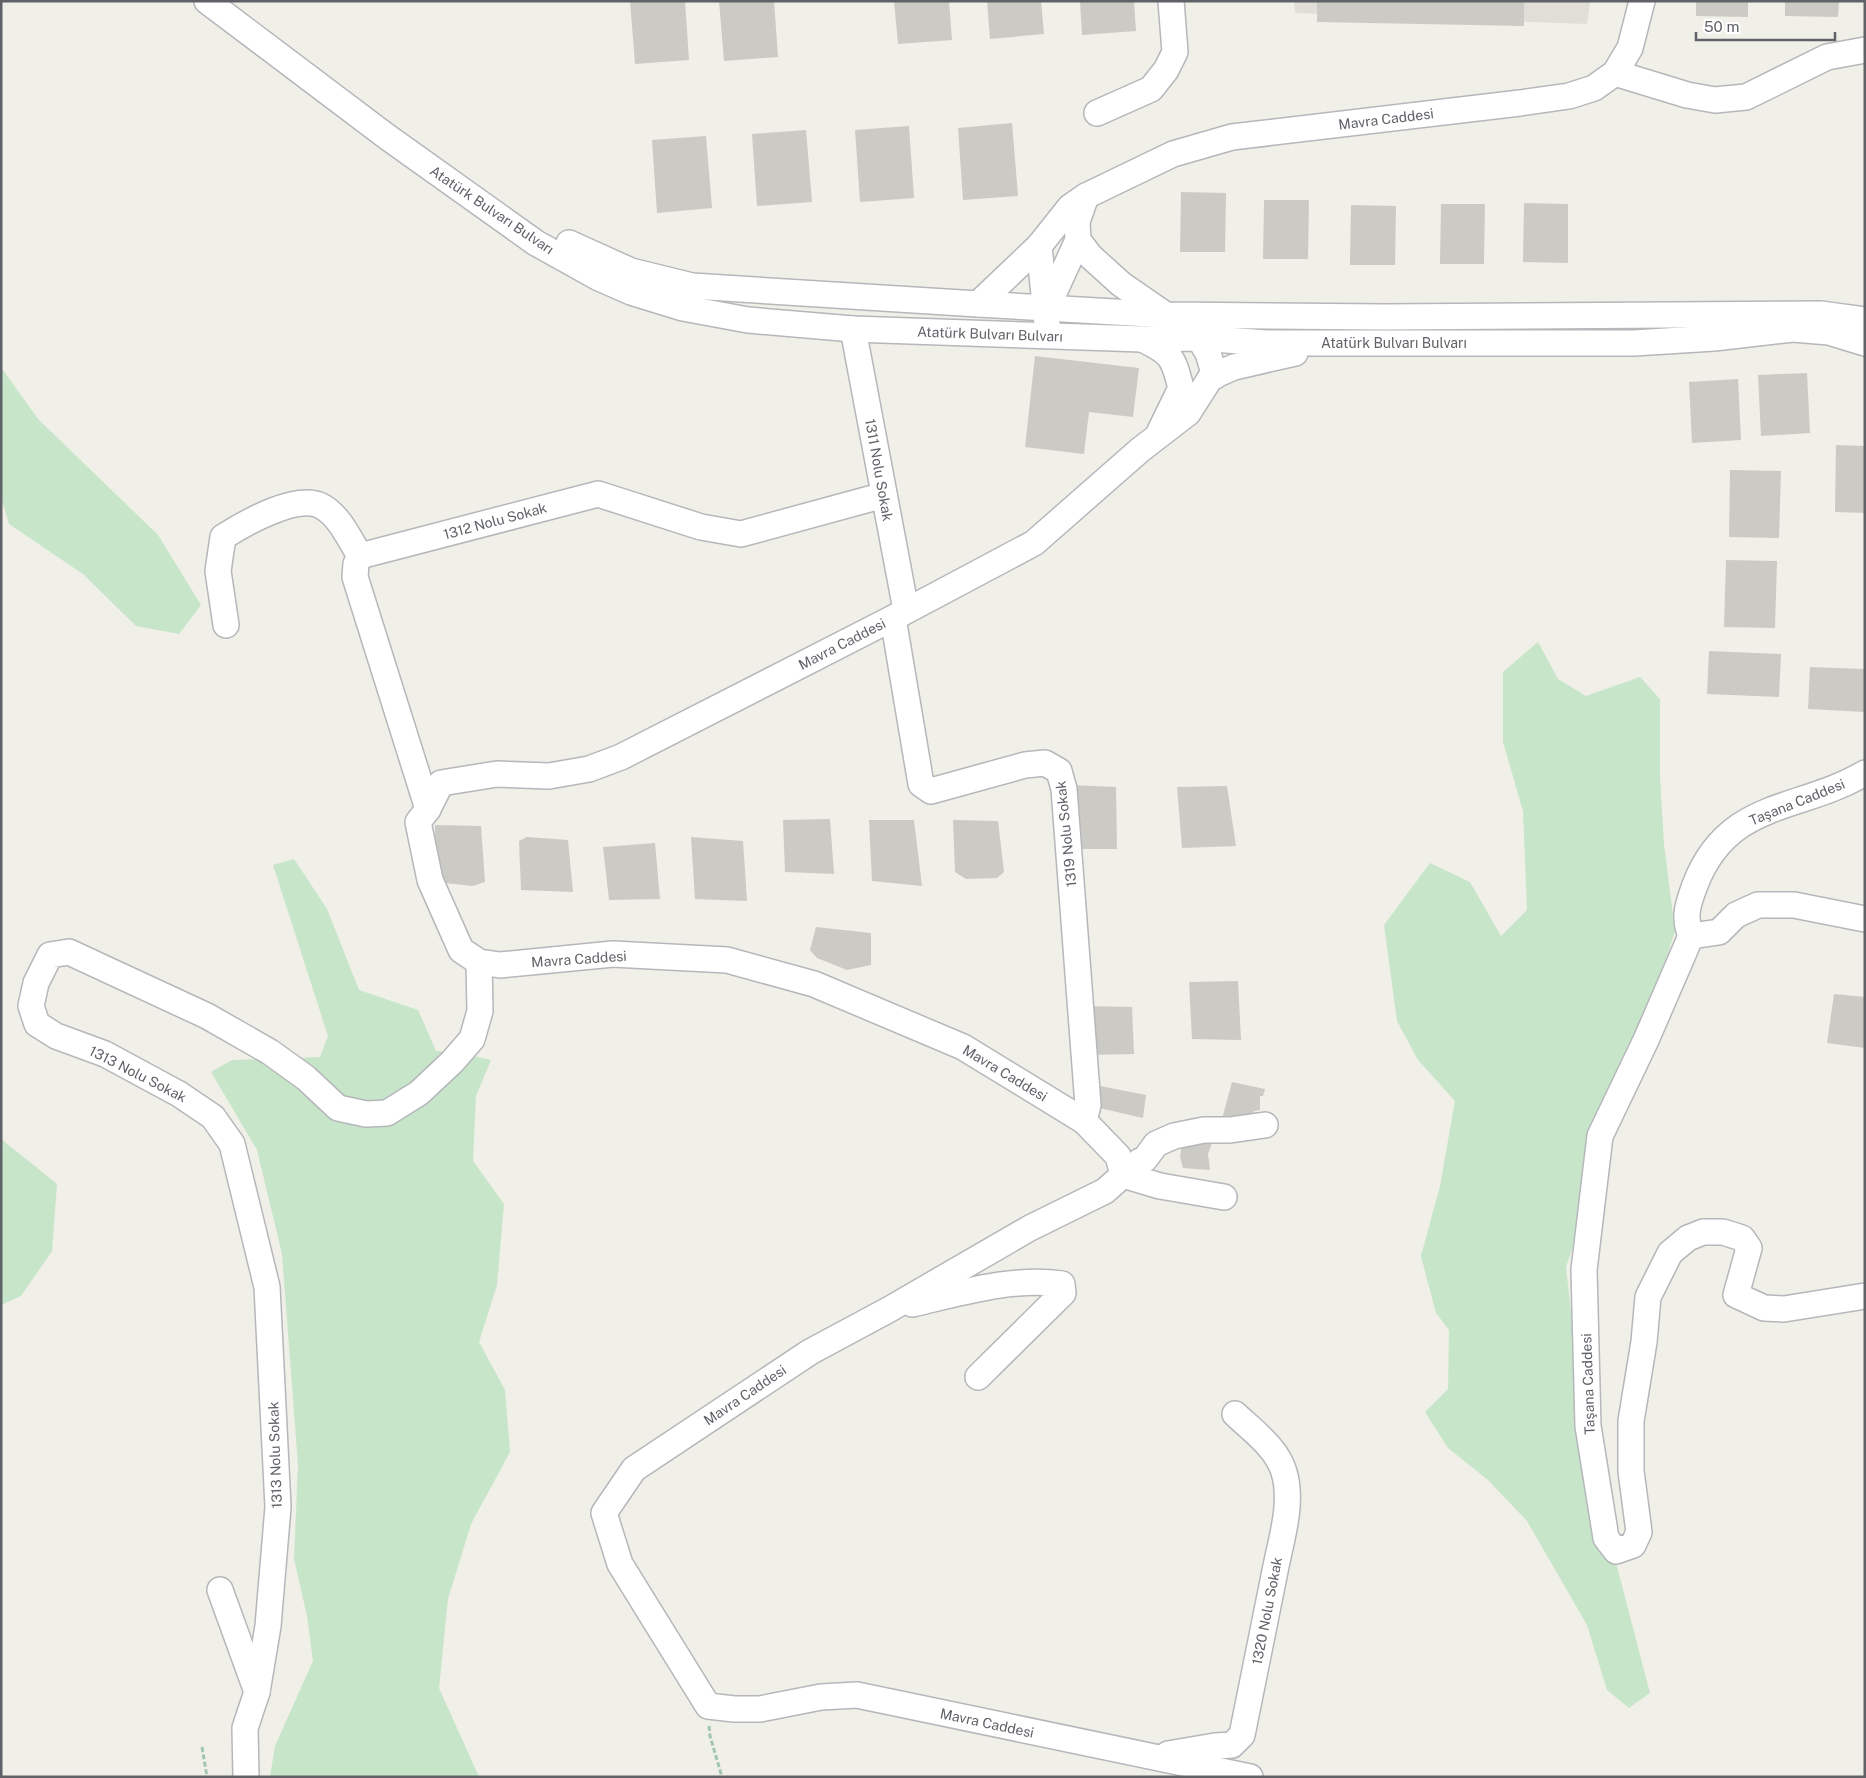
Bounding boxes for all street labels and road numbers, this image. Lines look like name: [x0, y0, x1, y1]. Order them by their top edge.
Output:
street label: Mavra Caddesi: [1338, 105, 1434, 133]
street label: Atatürk Bulvarı Bulvarı: [427, 163, 557, 257]
street label: Atatürk Bulvarı Bulvarı: [917, 323, 1063, 345]
street label: Atatürk Bulvarı Bulvarı: [1321, 335, 1467, 351]
street label: 1311 Nolu Sokak: [862, 417, 896, 523]
street label: 1312 Nolu Sokak: [442, 499, 549, 543]
street label: Mavra Caddesi: [796, 615, 888, 673]
street label: Taşana Caddesi: [1747, 776, 1847, 828]
street label: 1319 Nolu Sokak: [1052, 780, 1080, 888]
street label: Mavra Caddesi: [531, 948, 627, 970]
street label: Mavra Caddesi: [960, 1041, 1050, 1105]
street label: 1313 Nolu Sokak: [87, 1043, 189, 1105]
street label: Taşana Caddesi: [1578, 1333, 1598, 1435]
street label: Mavra Caddesi: [701, 1362, 789, 1428]
street label: 1313 Nolu Sokak: [265, 1401, 285, 1509]
street label: 1320 Nolu Sokak: [1249, 1556, 1285, 1666]
street label: Mavra Caddesi: [939, 1705, 1035, 1741]

